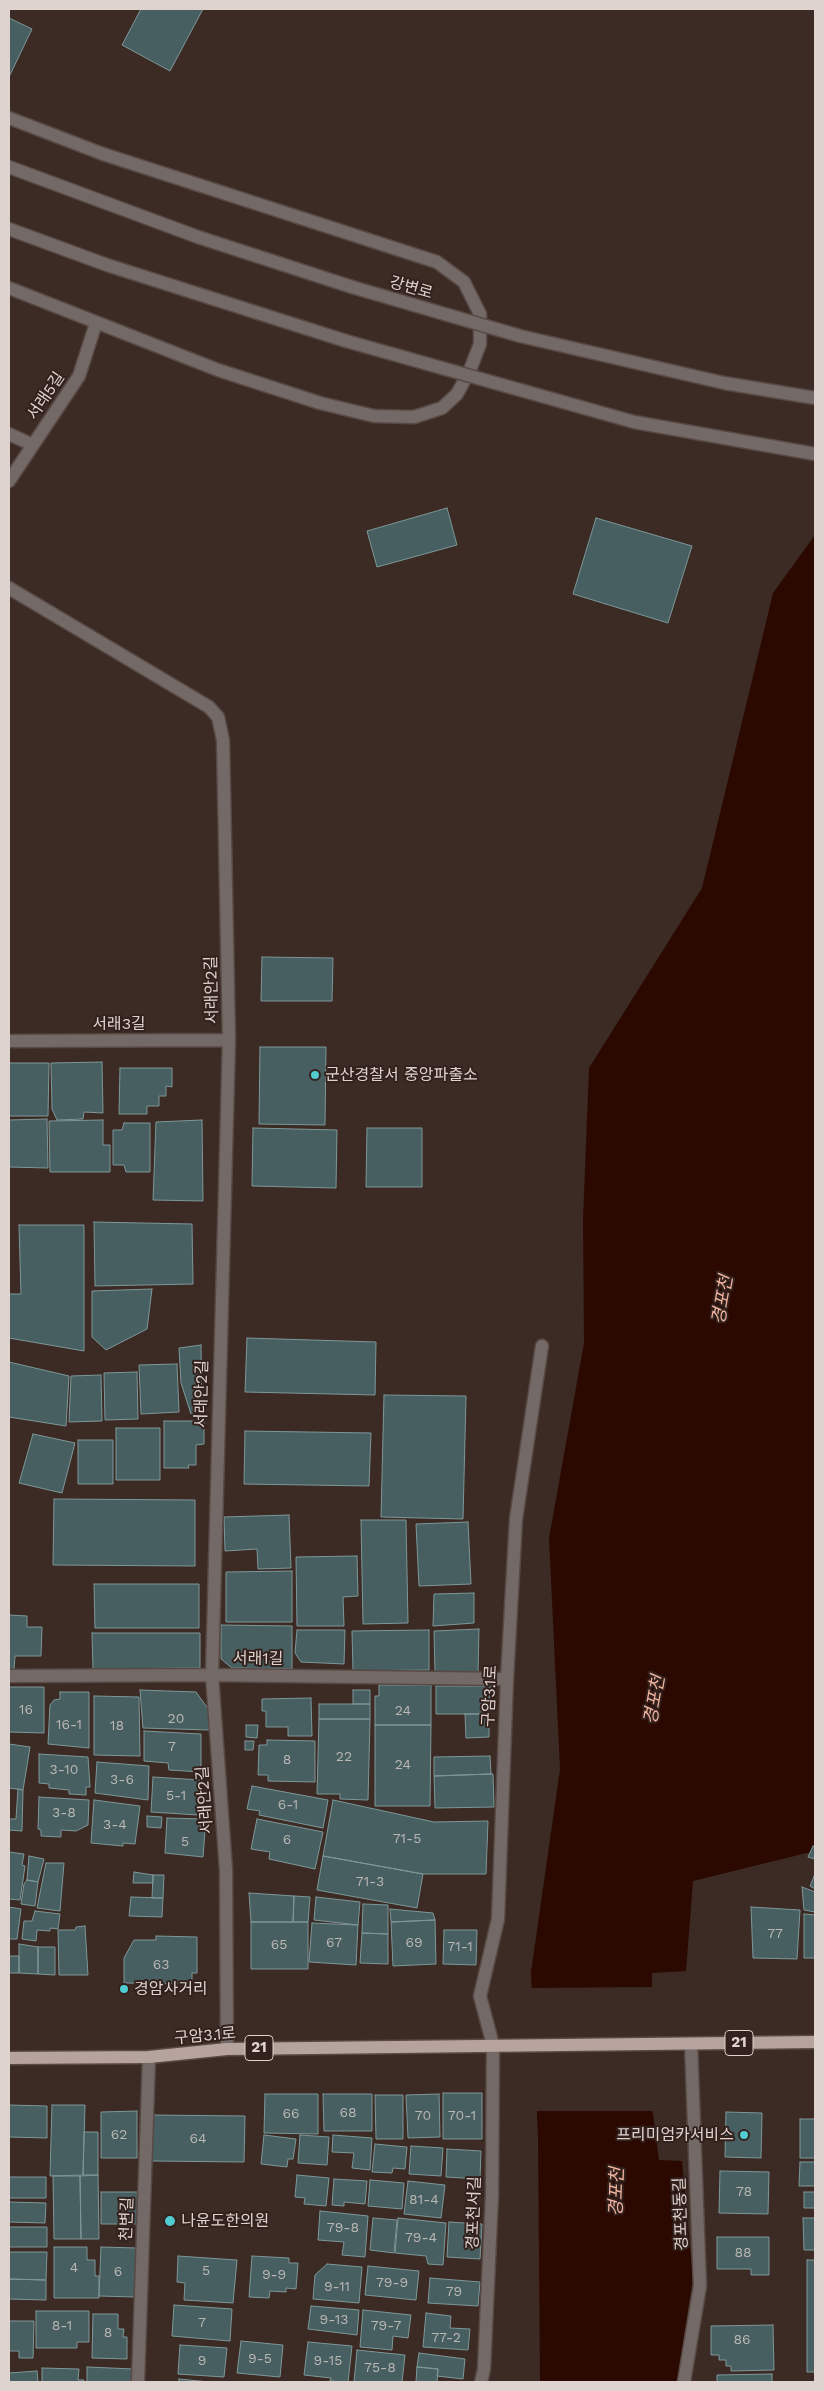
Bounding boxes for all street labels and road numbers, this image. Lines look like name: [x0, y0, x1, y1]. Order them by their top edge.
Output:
street label: 강변로: [387, 273, 435, 303]
street label: 서래5길: [23, 368, 69, 424]
street label: 서래안2길: [202, 956, 222, 1024]
street label: 서래3길: [92, 1014, 146, 1034]
street label: 서래안2길: [192, 1360, 212, 1428]
street label: 서래1길: [233, 1649, 283, 1669]
street label: 구암3.1로: [479, 1664, 501, 1728]
street label: 서래안2길: [193, 1765, 217, 1835]
street label: 구암3.1로: [173, 2024, 237, 2048]
road number: 21: [725, 2030, 753, 2056]
road number: 21: [245, 2036, 273, 2060]
street label: 경포천서길: [463, 2176, 485, 2250]
street label: 경포천동길: [670, 2177, 692, 2251]
street label: 천변길: [117, 2197, 137, 2241]

